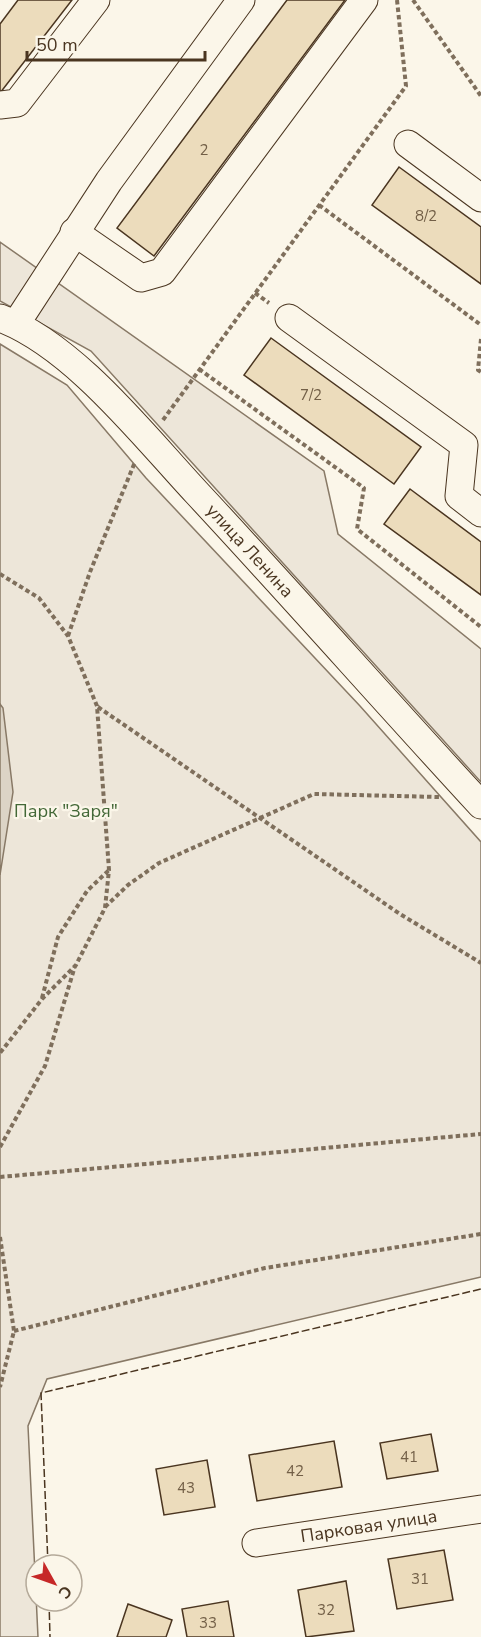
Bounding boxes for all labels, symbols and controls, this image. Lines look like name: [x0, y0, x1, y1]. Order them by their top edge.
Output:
scale bar: [27, 24, 206, 62]
text: 50 m: [36, 33, 78, 57]
house number: 2: [199, 140, 209, 160]
house number: 8/2: [415, 206, 437, 226]
house number: 7/2: [300, 385, 322, 405]
street label: улица Ленина: [201, 498, 299, 603]
park label: Парк "Заря": [14, 799, 118, 823]
house number: 41: [400, 1447, 418, 1467]
house number: 42: [286, 1461, 304, 1481]
house number: 43: [177, 1478, 195, 1498]
street label: Парковая улица: [299, 1504, 439, 1548]
north arrow: [24, 1553, 84, 1613]
house number: 31: [411, 1569, 429, 1589]
text: С: [53, 1581, 77, 1603]
house number: 32: [317, 1600, 335, 1620]
house number: 33: [199, 1613, 217, 1633]

